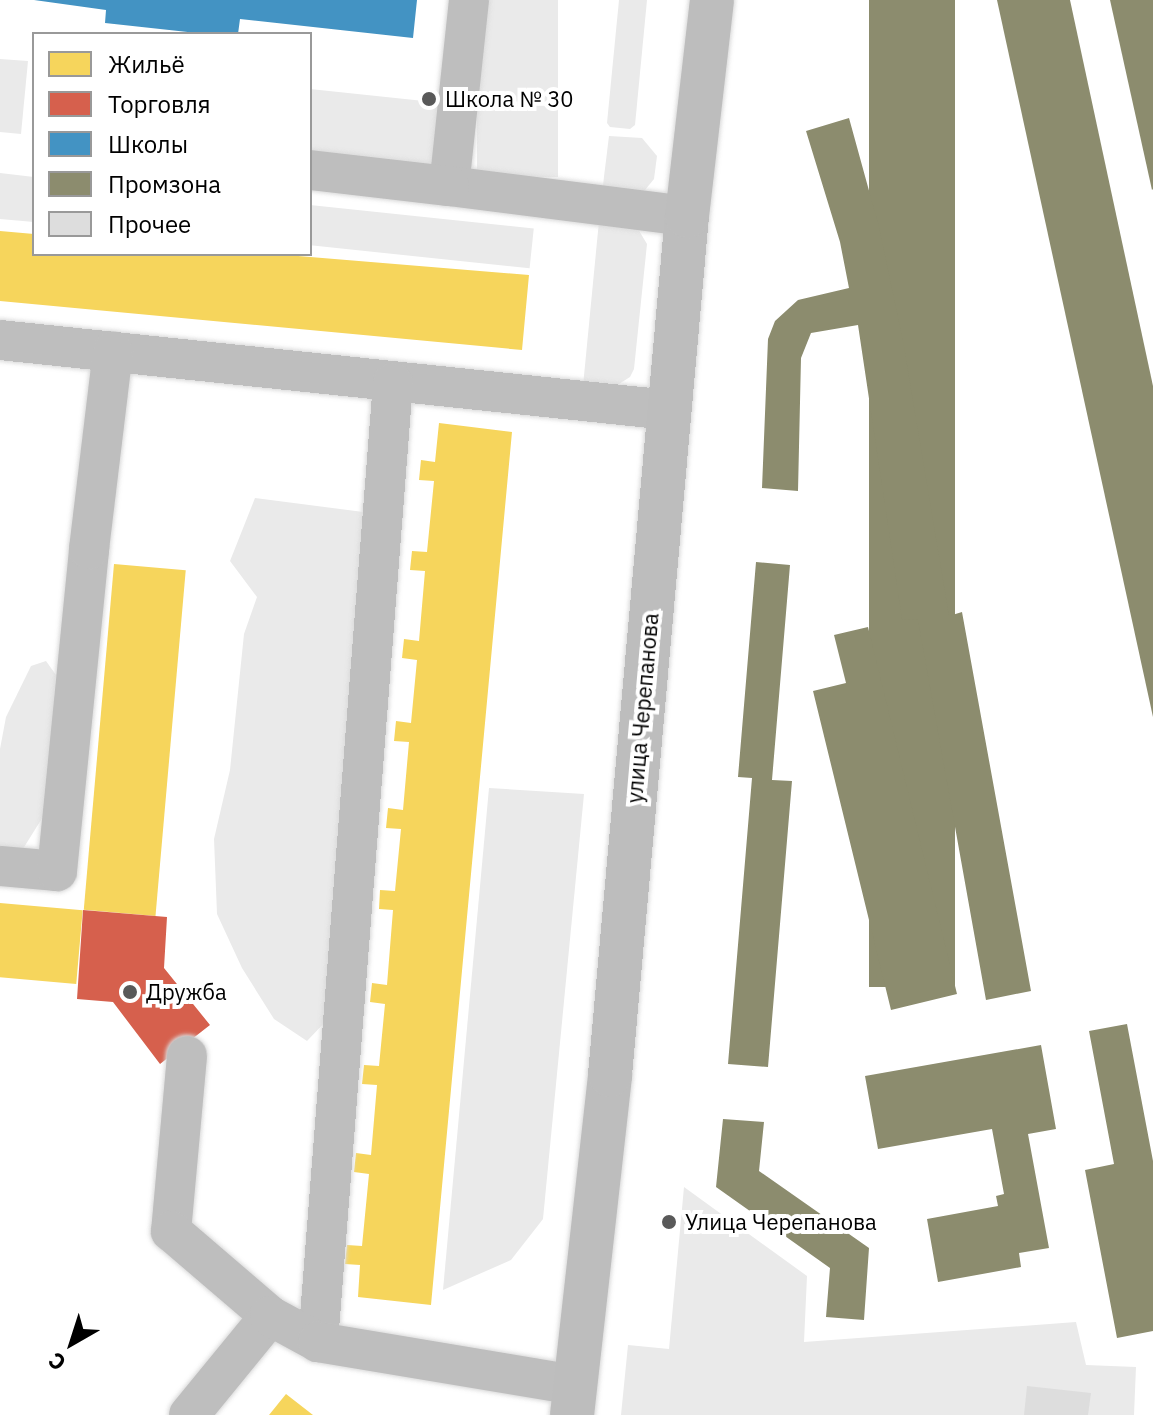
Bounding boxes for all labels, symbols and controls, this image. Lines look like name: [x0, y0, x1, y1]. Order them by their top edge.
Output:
legend: [32, 32, 312, 256]
text: Жильё: [108, 48, 185, 80]
place label: Школа № 30: [445, 86, 574, 112]
text: Торговля: [108, 88, 211, 120]
marker: Школа № 30: [420, 90, 438, 108]
text: Школы: [108, 128, 188, 160]
text: Промзона: [108, 168, 221, 200]
text: Прочее: [108, 208, 191, 240]
street label: улица Черепанова: [621, 612, 663, 804]
place label: Дружба: [146, 979, 227, 1005]
marker: Дружба: [121, 983, 139, 1001]
place label: Улица Черепанова: [685, 1209, 877, 1235]
marker: Улица Черепанова: [660, 1213, 678, 1231]
north arrow: [32, 1303, 112, 1383]
text: С: [42, 1346, 71, 1378]

